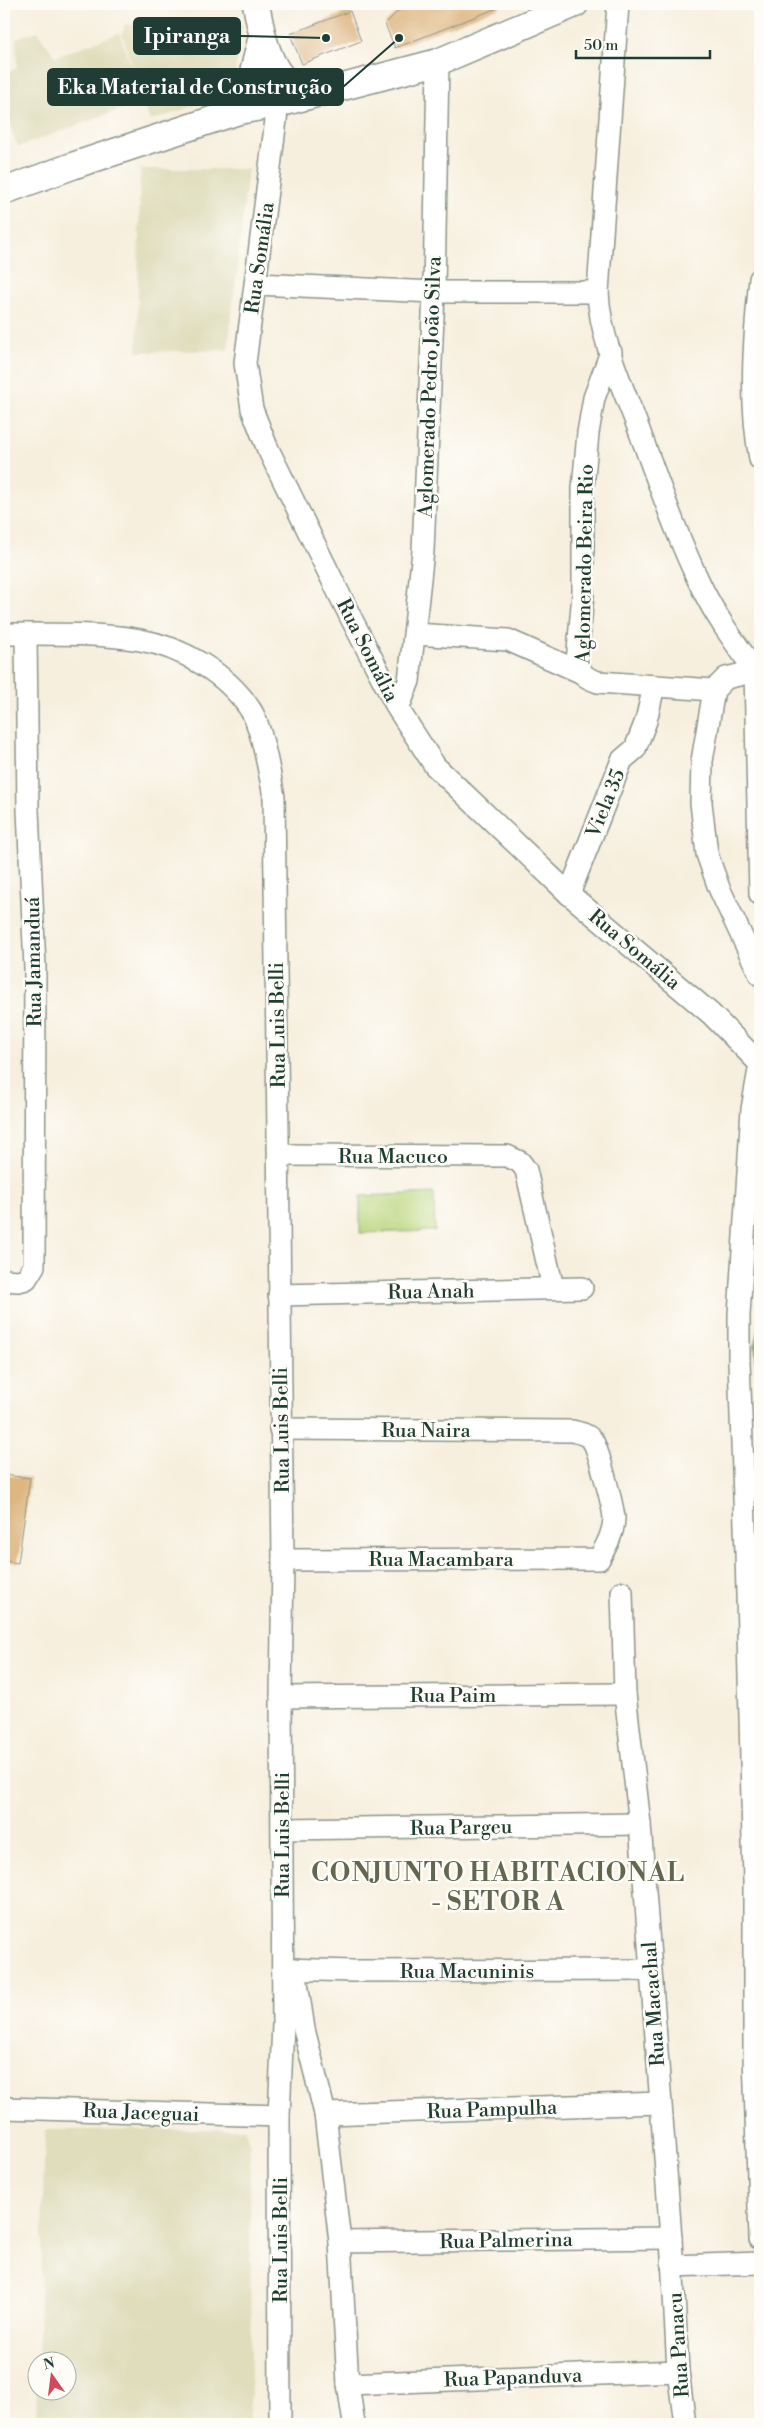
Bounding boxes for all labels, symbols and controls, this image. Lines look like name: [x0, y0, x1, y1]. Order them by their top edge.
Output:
callout: Ipiranga: [134, 18, 240, 54]
text: Ipiranga: [144, 24, 231, 50]
scale bar: [576, 28, 710, 60]
text: 50 m: [584, 36, 618, 55]
callout: Eka Material de Construção: [48, 69, 343, 105]
text: Eka Material de Construção: [58, 75, 332, 101]
street label: Rua Somália: [240, 200, 281, 316]
street label: Aglomerado Pedro João Silva: [413, 255, 448, 519]
street label: Aglomerado Beira Rio: [571, 464, 600, 665]
street label: Rua Somália: [330, 595, 404, 707]
street label: Viela 35: [581, 765, 631, 843]
street label: Rua Jamanduá: [21, 896, 48, 1027]
street label: Rua Somália: [583, 904, 686, 996]
street label: Rua Luis Belli: [265, 961, 292, 1088]
street label: Rua Macuco: [338, 1145, 448, 1170]
street label: Rua Anah: [387, 1279, 475, 1306]
street label: Rua Luis Belli: [269, 1366, 296, 1493]
street label: Rua Naira: [381, 1419, 472, 1444]
street label: Rua Macambara: [368, 1548, 514, 1573]
street label: Rua Paim: [410, 1684, 497, 1709]
street label: Rua Luis Belli: [271, 1772, 296, 1898]
street label: Rua Pargeu: [410, 1815, 513, 1842]
district label: CONJUNTO HABITACIONAL - SETOR A: [311, 1858, 685, 1918]
street label: Rua Macachal: [638, 1940, 671, 2067]
street label: Rua Macuninis: [400, 1960, 534, 1985]
street label: Rua Pampulha: [426, 2096, 559, 2125]
street label: Rua Jaceguai: [82, 2099, 200, 2128]
street label: Rua Luis Belli: [269, 2177, 294, 2303]
street label: Rua Palmerina: [439, 2228, 574, 2255]
street label: Rua Panacu: [663, 2291, 696, 2399]
north arrow: [28, 2350, 78, 2400]
text: N: [42, 2354, 57, 2374]
street label: Rua Papanduva: [443, 2364, 584, 2393]

